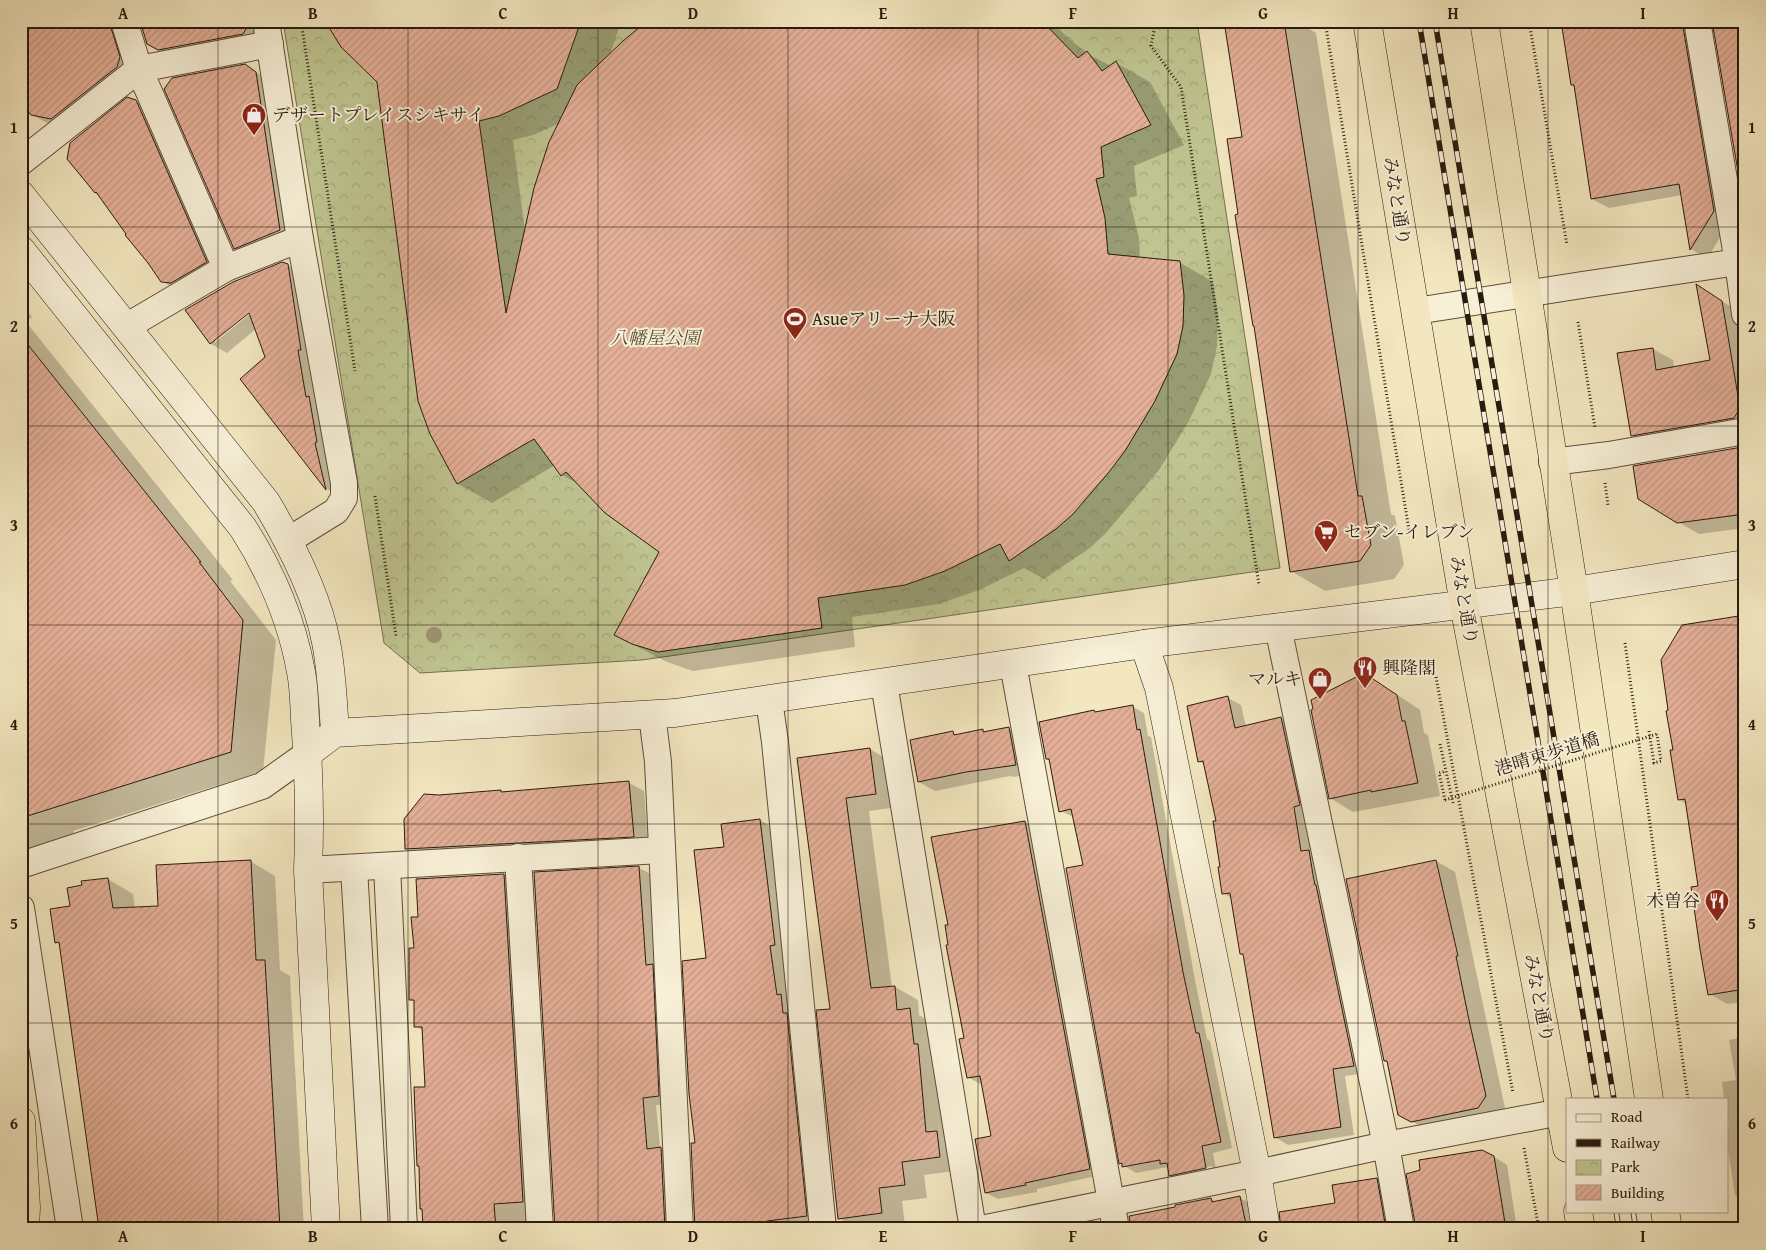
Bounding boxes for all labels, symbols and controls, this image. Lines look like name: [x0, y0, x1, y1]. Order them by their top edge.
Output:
text: A: [118, 1, 129, 25]
text: B: [308, 1, 318, 25]
text: C: [498, 1, 508, 25]
text: D: [688, 1, 698, 25]
text: E: [879, 1, 888, 25]
text: F: [1069, 1, 1077, 25]
text: G: [1258, 1, 1268, 25]
text: H: [1447, 1, 1459, 25]
text: I: [1640, 1, 1646, 25]
place label: デザートプレイスシキサイ: [272, 101, 484, 128]
shop icon: デザートプレイスシキサイ: [241, 102, 267, 136]
text: 1: [10, 115, 18, 139]
text: 1: [1748, 115, 1756, 139]
street label: みなと通り: [1377, 154, 1418, 247]
place label: Asueアリーナ大阪: [812, 305, 956, 332]
sports icon: Asueアリーナ大阪: [782, 306, 808, 340]
text: 2: [10, 314, 18, 338]
text: 2: [1748, 314, 1756, 338]
park label: 八幡屋公園: [610, 324, 703, 351]
text: 3: [10, 513, 18, 537]
text: 3: [1748, 513, 1756, 537]
place label: セブン-イレブン: [1344, 518, 1475, 545]
supermarket icon: セブン-イレブン: [1313, 519, 1339, 553]
street label: みなと通り: [1443, 553, 1486, 647]
place label: 興隆閣: [1382, 654, 1436, 681]
restaurant icon: 興隆閣: [1352, 655, 1378, 689]
place label: マルキ: [1248, 665, 1302, 692]
shop icon: マルキ: [1307, 666, 1333, 700]
text: 4: [10, 712, 18, 736]
text: 4: [1748, 712, 1756, 736]
street label: 港晴東歩道橋: [1491, 725, 1602, 782]
place label: 木曽谷: [1646, 887, 1700, 914]
restaurant icon: 木曽谷: [1704, 888, 1730, 922]
text: 5: [10, 911, 18, 935]
text: 5: [1748, 911, 1756, 935]
street label: みなと通り: [1518, 951, 1561, 1045]
legend: [1566, 1098, 1728, 1212]
text: Road: [1611, 1106, 1642, 1127]
text: 6: [10, 1111, 18, 1135]
text: 6: [1748, 1111, 1756, 1135]
text: Railway: [1611, 1132, 1661, 1153]
text: Park: [1611, 1156, 1640, 1177]
text: Building: [1611, 1182, 1665, 1203]
text: A: [118, 1224, 129, 1248]
text: B: [308, 1224, 318, 1248]
text: C: [498, 1224, 508, 1248]
text: D: [688, 1224, 698, 1248]
text: E: [879, 1224, 888, 1248]
text: F: [1069, 1224, 1077, 1248]
text: G: [1258, 1224, 1268, 1248]
text: H: [1447, 1224, 1459, 1248]
text: I: [1640, 1224, 1646, 1248]

